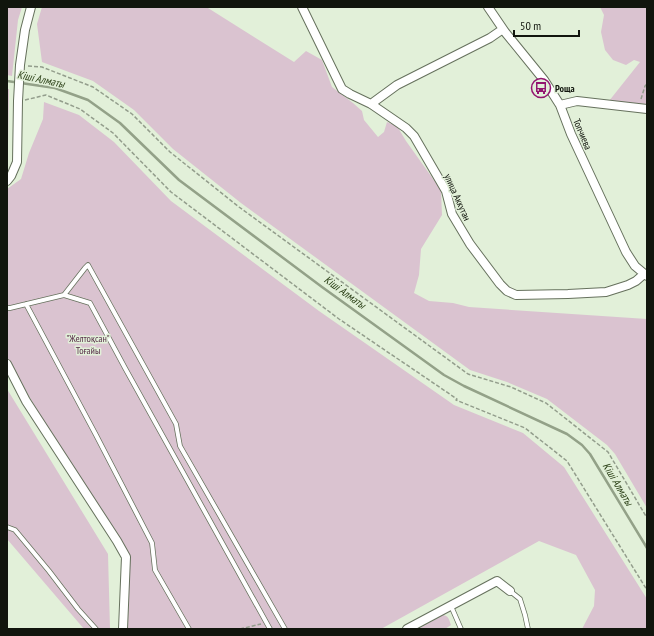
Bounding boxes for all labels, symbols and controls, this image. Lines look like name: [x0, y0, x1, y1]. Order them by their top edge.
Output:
scale bar: [514, 12, 579, 38]
text: 50 m: [520, 18, 541, 33]
water label: Кіші Алматы: [16, 67, 67, 91]
bus stop icon: Роща: [530, 77, 552, 99]
place label: Роща: [555, 82, 575, 95]
street label: Топчиева: [570, 117, 595, 152]
street label: улица Аккутан: [441, 172, 474, 223]
water label: Кіші Алматы: [321, 272, 369, 312]
park label: "Желтоқсан" Тоғайы: [66, 332, 110, 357]
water label: Кіші Алматы: [600, 460, 637, 509]

